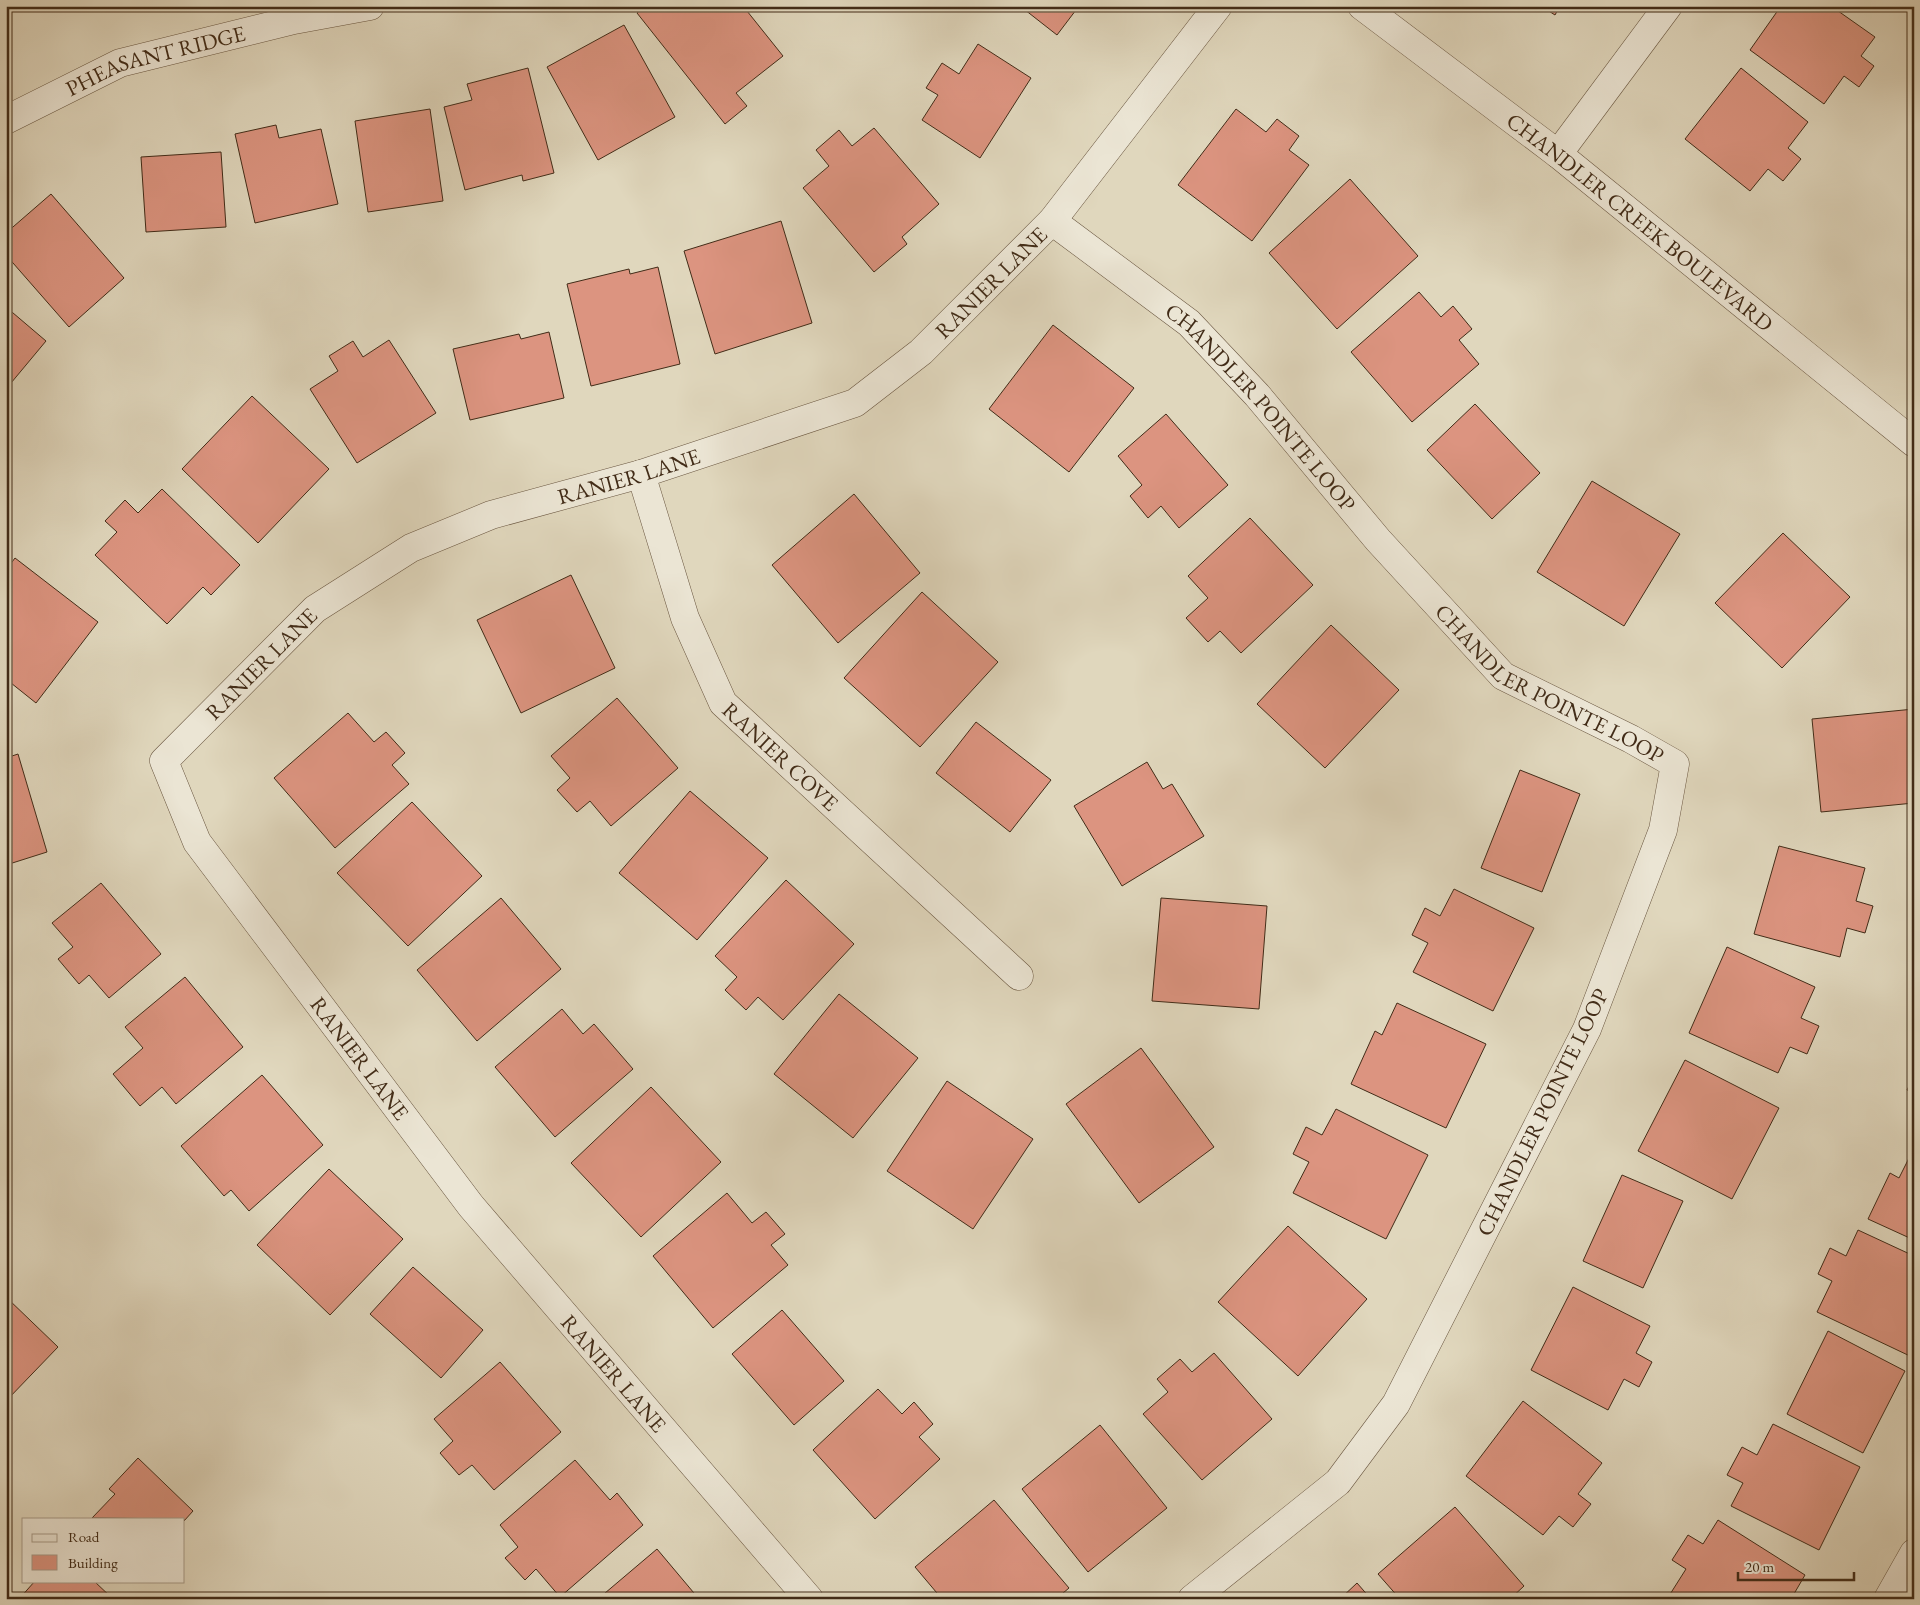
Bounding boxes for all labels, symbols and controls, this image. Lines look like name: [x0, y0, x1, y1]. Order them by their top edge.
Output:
street label: PHEASANT RIDGE: [61, 19, 248, 103]
street label: CHANDLER CREEK BOULEVARD: [1500, 106, 1779, 338]
street label: RANIER LANE: [929, 220, 1053, 345]
street label: CHANDLER POINTE LOOP: [1159, 296, 1362, 518]
street label: RANIER LANE: [554, 441, 704, 511]
street label: CHANDLER POINTE LOOP: [1429, 598, 1669, 770]
street label: RANIER LANE: [199, 601, 323, 726]
street label: RANIER COVE: [716, 696, 845, 817]
street label: CHANDLER POINTE LOOP: [1470, 984, 1615, 1241]
street label: RANIER LANE: [304, 991, 415, 1126]
street label: RANIER LANE: [554, 1308, 673, 1438]
legend: [22, 1518, 185, 1582]
text: Road: [68, 1527, 100, 1546]
scale bar: [1738, 1550, 1854, 1582]
text: Building: [68, 1553, 118, 1572]
text: 20 m: [1745, 1557, 1774, 1576]

